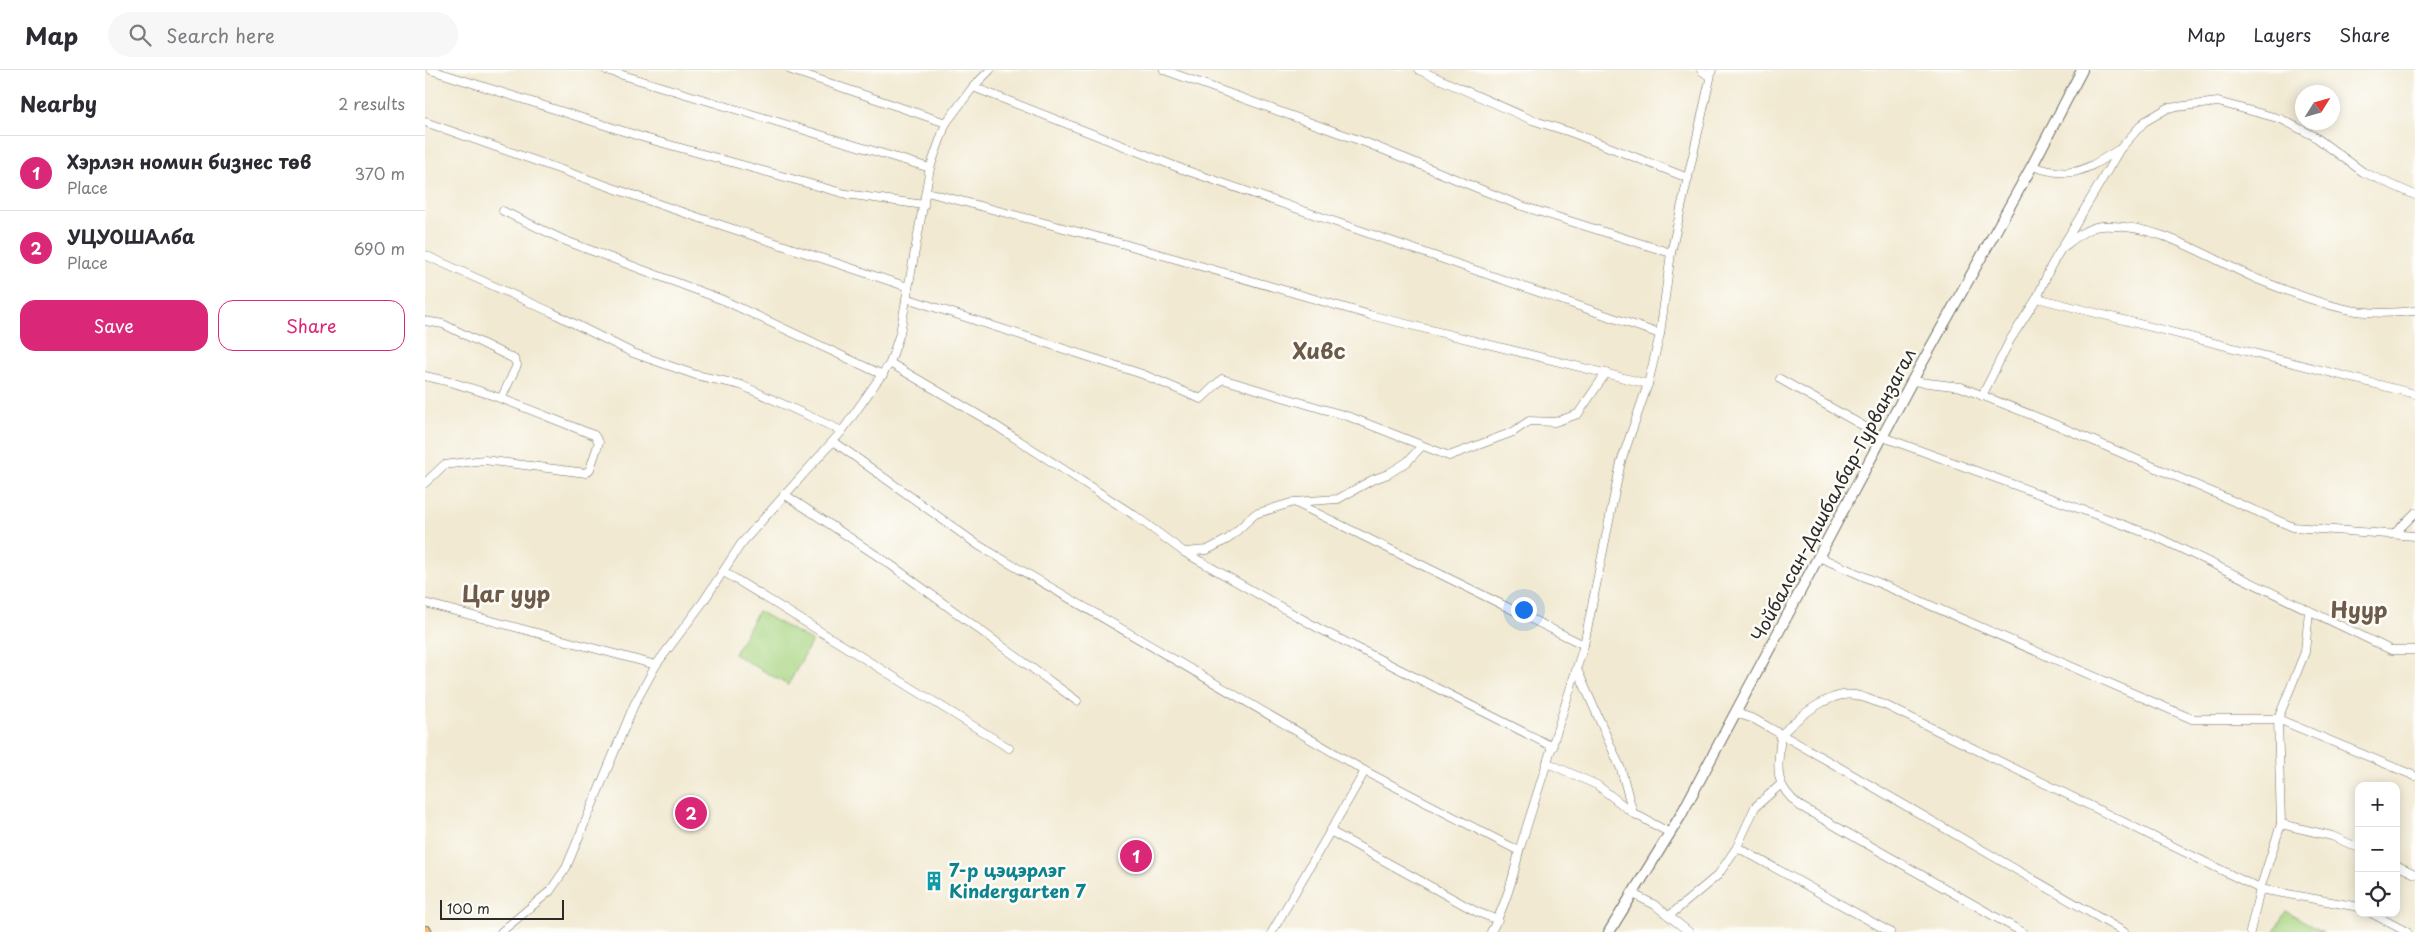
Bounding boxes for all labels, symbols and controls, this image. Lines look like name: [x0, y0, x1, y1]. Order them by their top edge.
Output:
search box: [108, 12, 458, 57]
text: Map: [25, 17, 78, 53]
icon: search: [126, 21, 154, 49]
text: Search here: [166, 21, 275, 49]
text: Map: [2187, 21, 2226, 48]
text: Layers: [2254, 21, 2311, 48]
text: Share: [2339, 21, 2390, 48]
north arrow: [2295, 85, 2340, 130]
text: Nearby: [20, 87, 97, 119]
text: 2 results: [338, 91, 405, 115]
text: Хэрлэн номин бизнес төв: [67, 147, 311, 175]
text: 1: [32, 161, 40, 185]
text: 370 m: [355, 161, 405, 185]
text: Place: [67, 175, 108, 199]
text: УЦУОШАлба: [67, 222, 195, 250]
text: 2: [30, 236, 42, 260]
text: 690 m: [354, 236, 405, 260]
text: Place: [67, 250, 108, 274]
button: Save: [20, 300, 208, 351]
button: Share: [218, 300, 405, 351]
district label: Хивс: [1292, 333, 1346, 366]
street label: Чойбалсан-Дашбалбар-Гурванзагал: [1744, 343, 1922, 646]
district label: Цаг уур: [462, 576, 550, 609]
district label: Нуур: [2330, 592, 2388, 625]
your location: [1511, 597, 1537, 623]
map controls: [2355, 782, 2400, 917]
button: +: [2355, 782, 2400, 827]
pin: 2: [675, 794, 707, 832]
button: −: [2355, 827, 2400, 872]
pin: 1: [1120, 837, 1152, 875]
place label: 7-р цэцэрлэг Kindergarten 7: [949, 856, 1086, 904]
building icon: 7-р цэцэрлэг Kindergarten 7: [923, 870, 945, 892]
button: locate: [2355, 872, 2400, 917]
scale bar: [440, 897, 564, 920]
text: 100 m: [447, 898, 490, 919]

